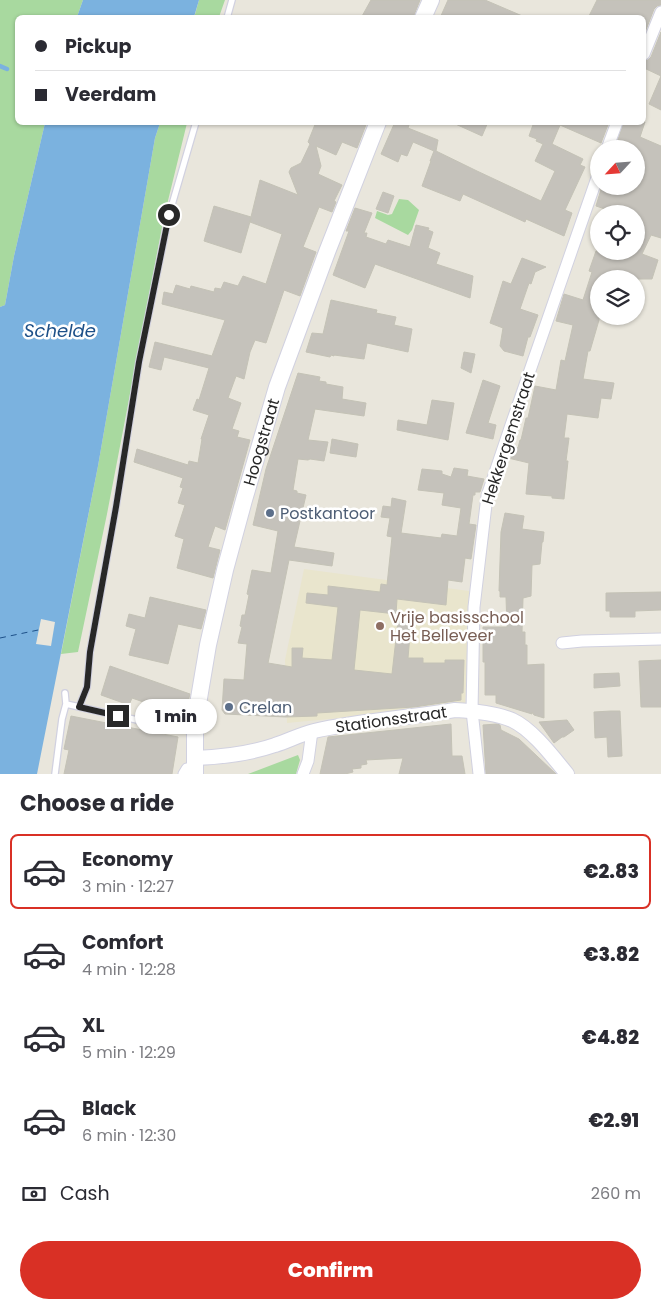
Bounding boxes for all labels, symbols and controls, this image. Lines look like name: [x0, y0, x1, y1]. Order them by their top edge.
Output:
text: Pickup: [65, 33, 131, 60]
text: Veerdam: [65, 81, 156, 108]
north arrow: [590, 140, 645, 195]
map controls: [590, 140, 645, 325]
route start: [158, 204, 180, 226]
button: locate: [590, 205, 645, 260]
button: layers: [590, 270, 645, 325]
water label: Schelde: [24, 318, 96, 343]
street label: Hekkergemstraat: [476, 369, 541, 507]
street label: Hoogstraat: [238, 395, 285, 488]
place label: Postkantoor: [280, 502, 375, 525]
marker: Postkantoor: [264, 507, 276, 519]
place label: Vrije basisschool Het Belleveer: [390, 606, 524, 647]
marker: Vrije basisschool Het Belleveer: [374, 620, 386, 632]
place label: Crelan: [239, 696, 292, 719]
callout: 1 min: [136, 698, 218, 734]
street label: Stationsstraat: [334, 700, 448, 739]
marker: Crelan: [223, 701, 235, 713]
route end: [107, 705, 129, 727]
text: 1 min: [155, 705, 197, 728]
text: Choose a ride: [20, 788, 174, 819]
text: Economy: [82, 846, 173, 873]
icon: car: [22, 849, 67, 894]
text: €2.83: [583, 858, 639, 885]
text: 3 min · 12:27: [82, 875, 174, 898]
text: Comfort: [82, 929, 164, 956]
icon: car: [22, 932, 67, 977]
text: €3.82: [583, 941, 639, 968]
text: 4 min · 12:28: [82, 958, 176, 981]
text: XL: [82, 1012, 105, 1039]
icon: car: [22, 1015, 67, 1060]
text: €4.82: [582, 1024, 639, 1051]
text: 5 min · 12:29: [82, 1041, 176, 1064]
text: Black: [82, 1095, 136, 1122]
icon: car: [22, 1098, 67, 1143]
text: €2.91: [589, 1107, 639, 1134]
text: 6 min · 12:30: [82, 1124, 176, 1147]
icon: cash: [20, 1180, 48, 1208]
text: Cash: [60, 1180, 110, 1207]
text: 260 m: [591, 1182, 641, 1205]
button: Confirm: [20, 1241, 641, 1299]

